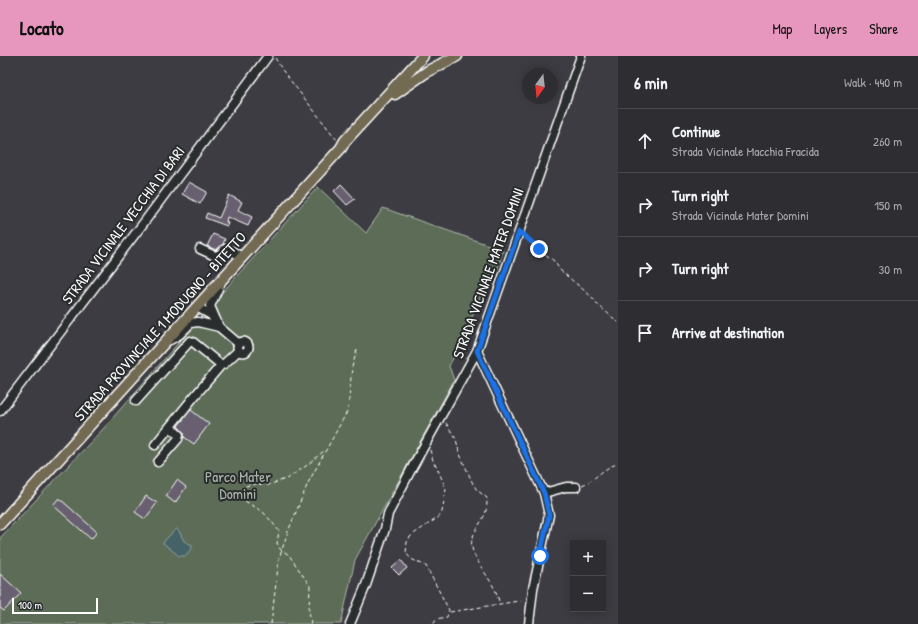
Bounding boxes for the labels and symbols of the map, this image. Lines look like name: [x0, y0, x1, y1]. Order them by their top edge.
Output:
north arrow: [522, 68, 558, 104]
street label: STRADA VICINALE VECCHIA DI BARI: [57, 142, 189, 308]
street label: STRADA VICINALE MATER DOMINI: [447, 185, 529, 361]
street label: STRADA PROVINCIALE 1 MODUGNO - BITETTO: [69, 227, 251, 425]
route end: [530, 240, 548, 258]
park label: Parco Mater Domini: [205, 466, 271, 504]
route start: [531, 547, 549, 565]
scale bar: [12, 596, 98, 615]

